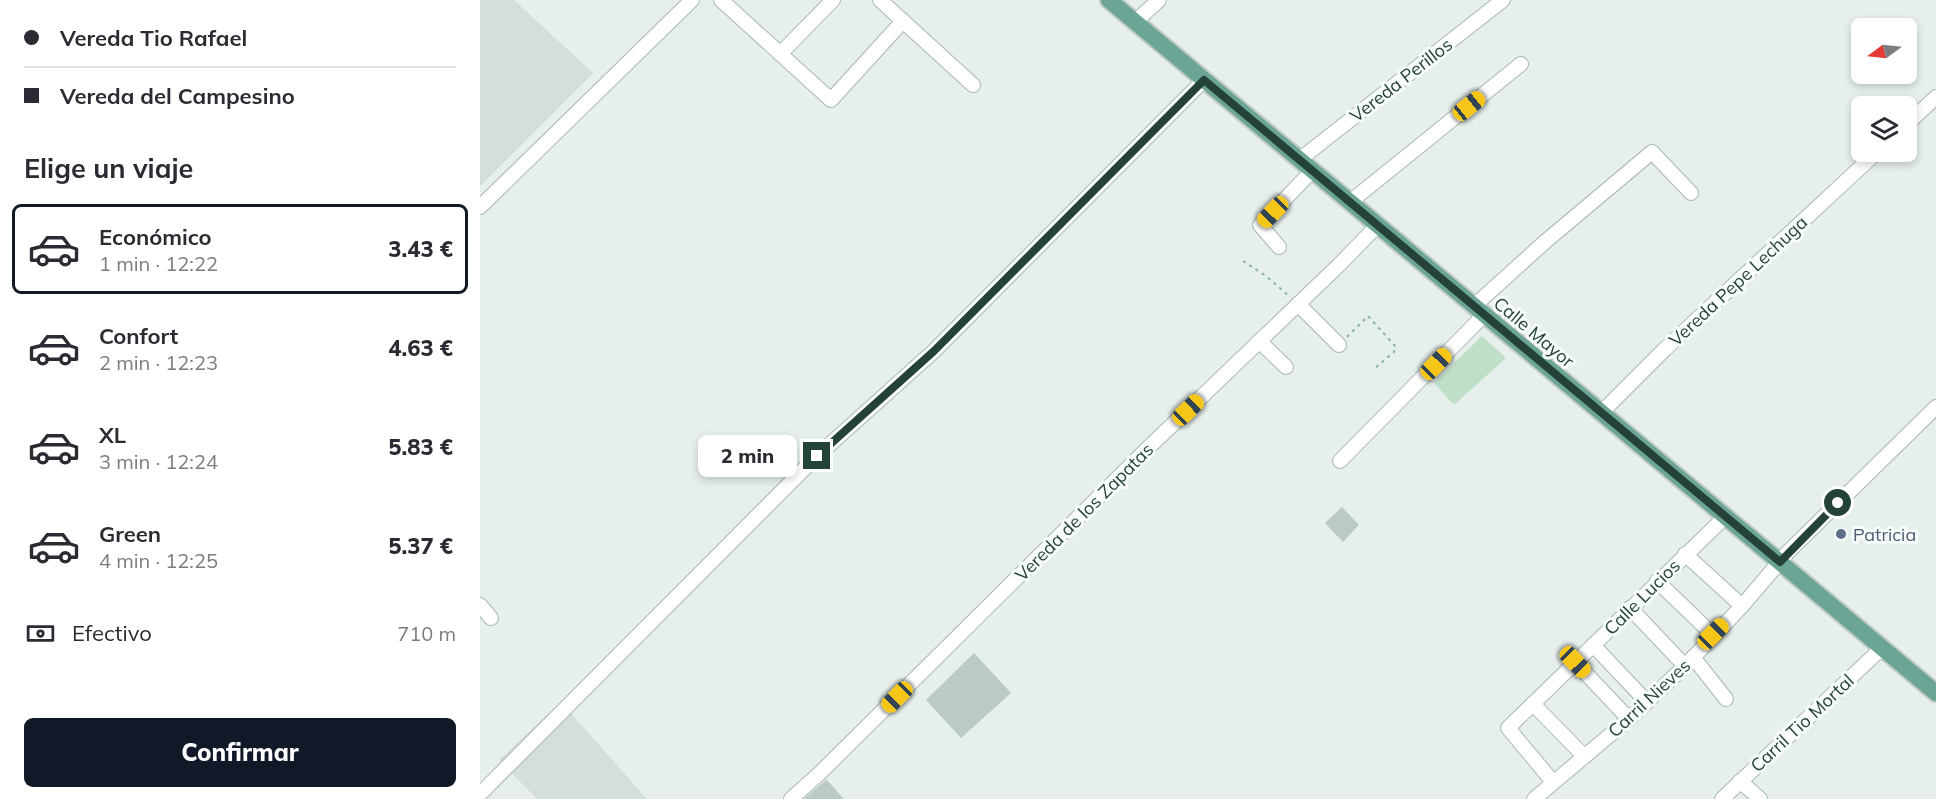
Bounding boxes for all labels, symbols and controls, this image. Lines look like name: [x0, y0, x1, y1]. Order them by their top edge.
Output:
north arrow: [1851, 18, 1917, 84]
map controls: [1851, 18, 1917, 162]
text: Vereda Tio Rafael: [60, 24, 247, 52]
street label: Vereda Perillos: [1345, 33, 1457, 127]
text: Vereda del Campesino: [60, 82, 295, 110]
car: [1449, 88, 1489, 124]
button: layers: [1851, 96, 1917, 162]
text: Elige un viaje: [24, 151, 193, 185]
car: [1254, 193, 1292, 231]
street label: Vereda Pepe Lechuga: [1664, 211, 1812, 351]
icon: car: [27, 222, 81, 276]
text: Económico: [99, 223, 212, 251]
text: 3.43 €: [388, 235, 453, 263]
text: 1 min · 12:22: [99, 251, 218, 276]
street label: Calle Mayor: [1489, 292, 1579, 373]
icon: car: [27, 321, 81, 375]
text: Confort: [99, 322, 178, 350]
text: 4.63 €: [388, 334, 453, 362]
car: [1417, 345, 1455, 383]
text: 2 min · 12:23: [99, 350, 218, 375]
car: [1169, 391, 1207, 429]
icon: car: [27, 420, 81, 474]
text: XL: [99, 421, 126, 449]
text: 5.83 €: [388, 433, 453, 461]
callout: 2 min: [697, 435, 796, 477]
street label: Vereda de los Zapatas: [1010, 438, 1158, 586]
route end: [803, 442, 830, 469]
text: 2 min: [721, 443, 774, 468]
text: 3 min · 12:24: [99, 449, 218, 474]
route start: [1824, 489, 1851, 516]
icon: car: [27, 519, 81, 573]
text: Green: [99, 520, 161, 548]
place label: Patricia: [1853, 523, 1916, 546]
marker: Patricia: [1834, 527, 1848, 541]
text: 5.37 €: [388, 532, 453, 560]
text: 4 min · 12:25: [99, 548, 218, 573]
street label: Calle Lucios: [1599, 554, 1685, 640]
car: [1694, 615, 1732, 653]
icon: cash: [24, 617, 57, 650]
text: Efectivo: [72, 619, 152, 647]
text: 710 m: [397, 621, 456, 646]
car: [1556, 643, 1594, 681]
street label: Carril Nieves: [1603, 654, 1695, 742]
street label: Carril Tio Mortal: [1745, 669, 1859, 777]
car: [878, 678, 916, 716]
button: Confirmar: [24, 718, 456, 787]

